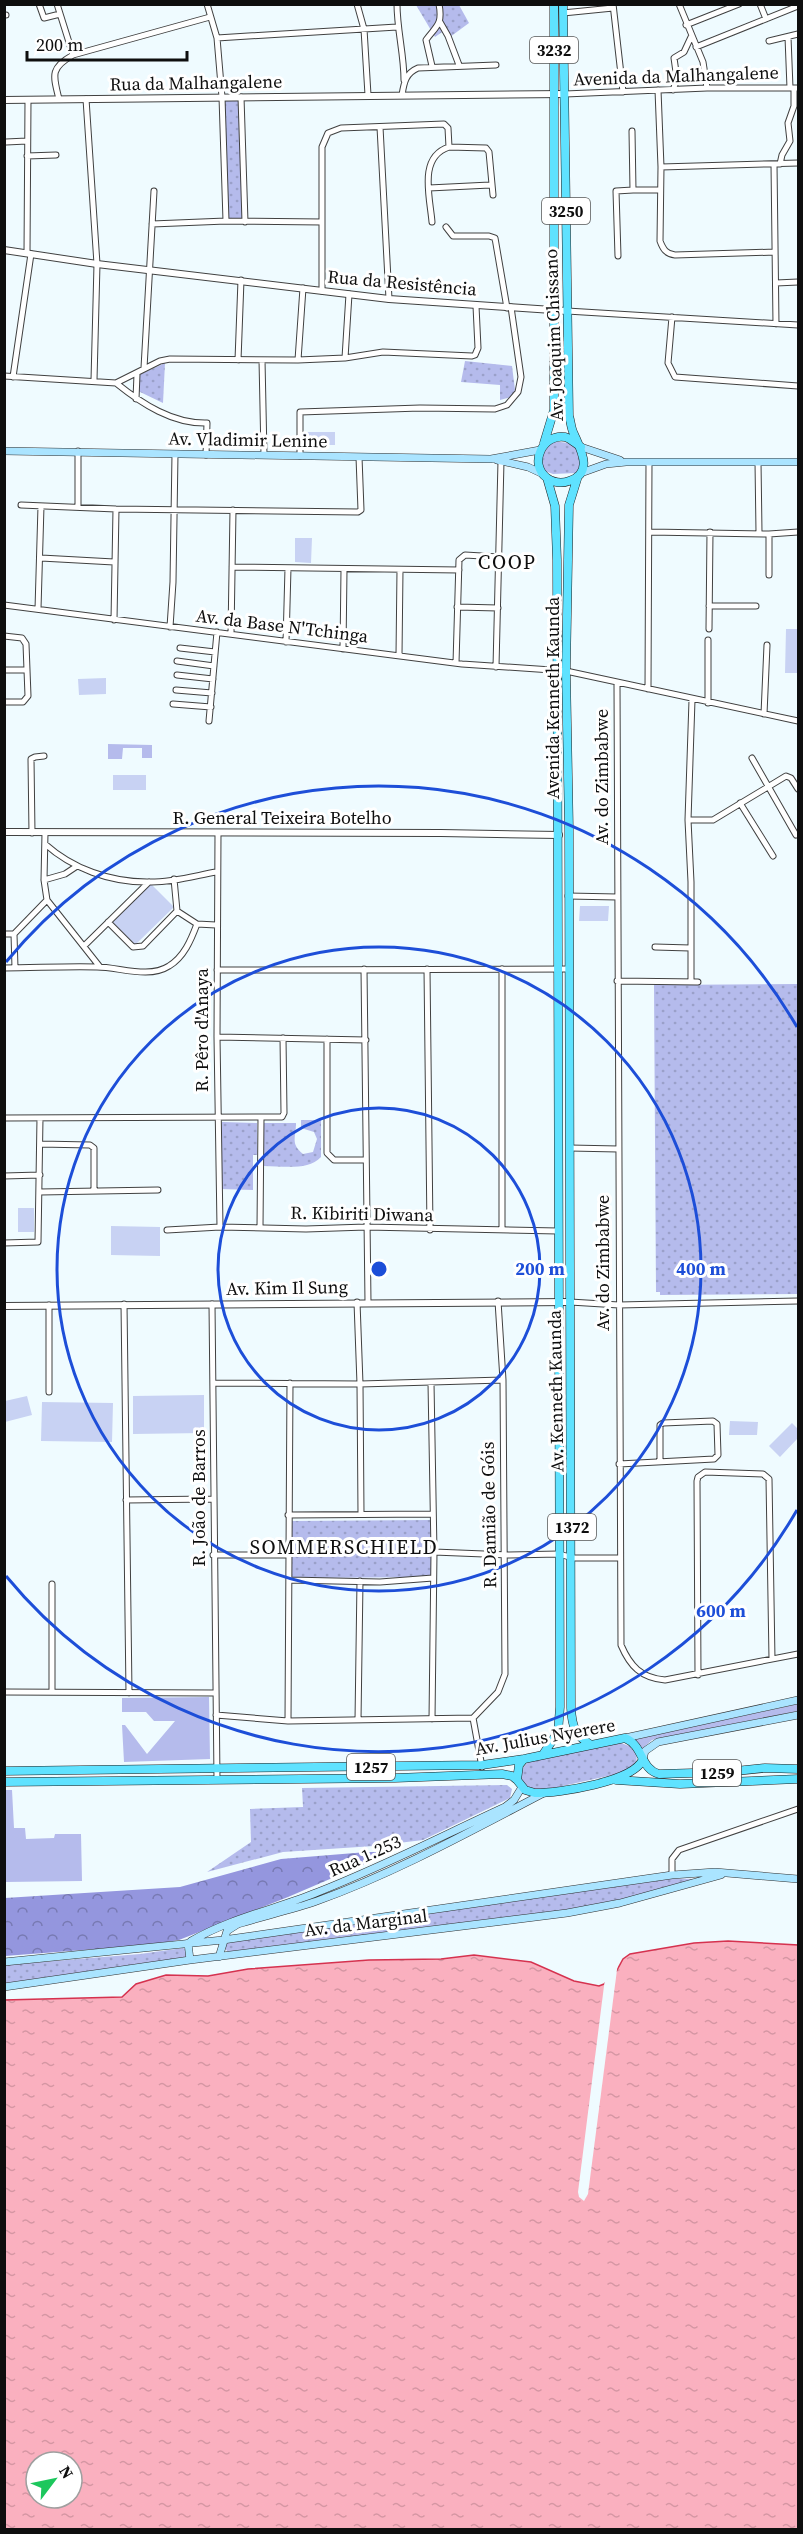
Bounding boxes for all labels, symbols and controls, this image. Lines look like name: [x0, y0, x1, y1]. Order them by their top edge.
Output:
scale bar: [27, 24, 188, 62]
text: 200 m: [36, 32, 83, 57]
road number: 3232: [530, 37, 578, 63]
street label: Avenida da Malhangalene: [573, 59, 779, 92]
street label: Rua da Malhangalene: [109, 68, 283, 97]
road number: 3250: [542, 198, 590, 224]
street label: Av. Joaquim Chissano: [538, 248, 569, 422]
street label: Rua da Resistência: [326, 264, 479, 302]
street label: Av. Vladimir Lenine: [168, 426, 328, 453]
district label: COOP: [478, 548, 536, 576]
street label: Avenida Kenneth Kaunda: [540, 596, 565, 799]
street label: Av. da Base N'Tchinga: [194, 603, 370, 649]
street label: Av. do Zimbabwe: [589, 709, 614, 845]
street label: R. General Teixeira Botelho: [172, 805, 392, 830]
street label: R. Pêro d'Anaya: [189, 967, 214, 1092]
street label: Av. do Zimbabwe: [590, 1195, 615, 1331]
street label: R. Kibiriti Diwana: [290, 1200, 435, 1227]
text: 200 m: [515, 1256, 565, 1281]
text: 400 m: [676, 1256, 726, 1281]
centre of rings: [369, 1259, 389, 1279]
street label: Av. Kim Il Sung: [226, 1274, 348, 1301]
street label: Av. Kenneth Kaunda: [542, 1309, 569, 1472]
street label: R. João de Barros: [186, 1429, 211, 1567]
street label: R. Damião de Góis: [475, 1441, 502, 1589]
road number: 1372: [548, 1514, 596, 1540]
district label: SOMMERSCHIELD: [250, 1533, 438, 1561]
text: 600 m: [696, 1598, 746, 1623]
street label: Av. Julius Nyerere: [473, 1712, 617, 1761]
road number: 1257: [347, 1754, 395, 1780]
road number: 1259: [693, 1760, 741, 1786]
street label: Rua 1.253: [325, 1829, 405, 1883]
street label: Av. da Marginal: [303, 1903, 429, 1942]
north arrow: [24, 2450, 84, 2510]
text: N: [54, 2461, 79, 2483]

